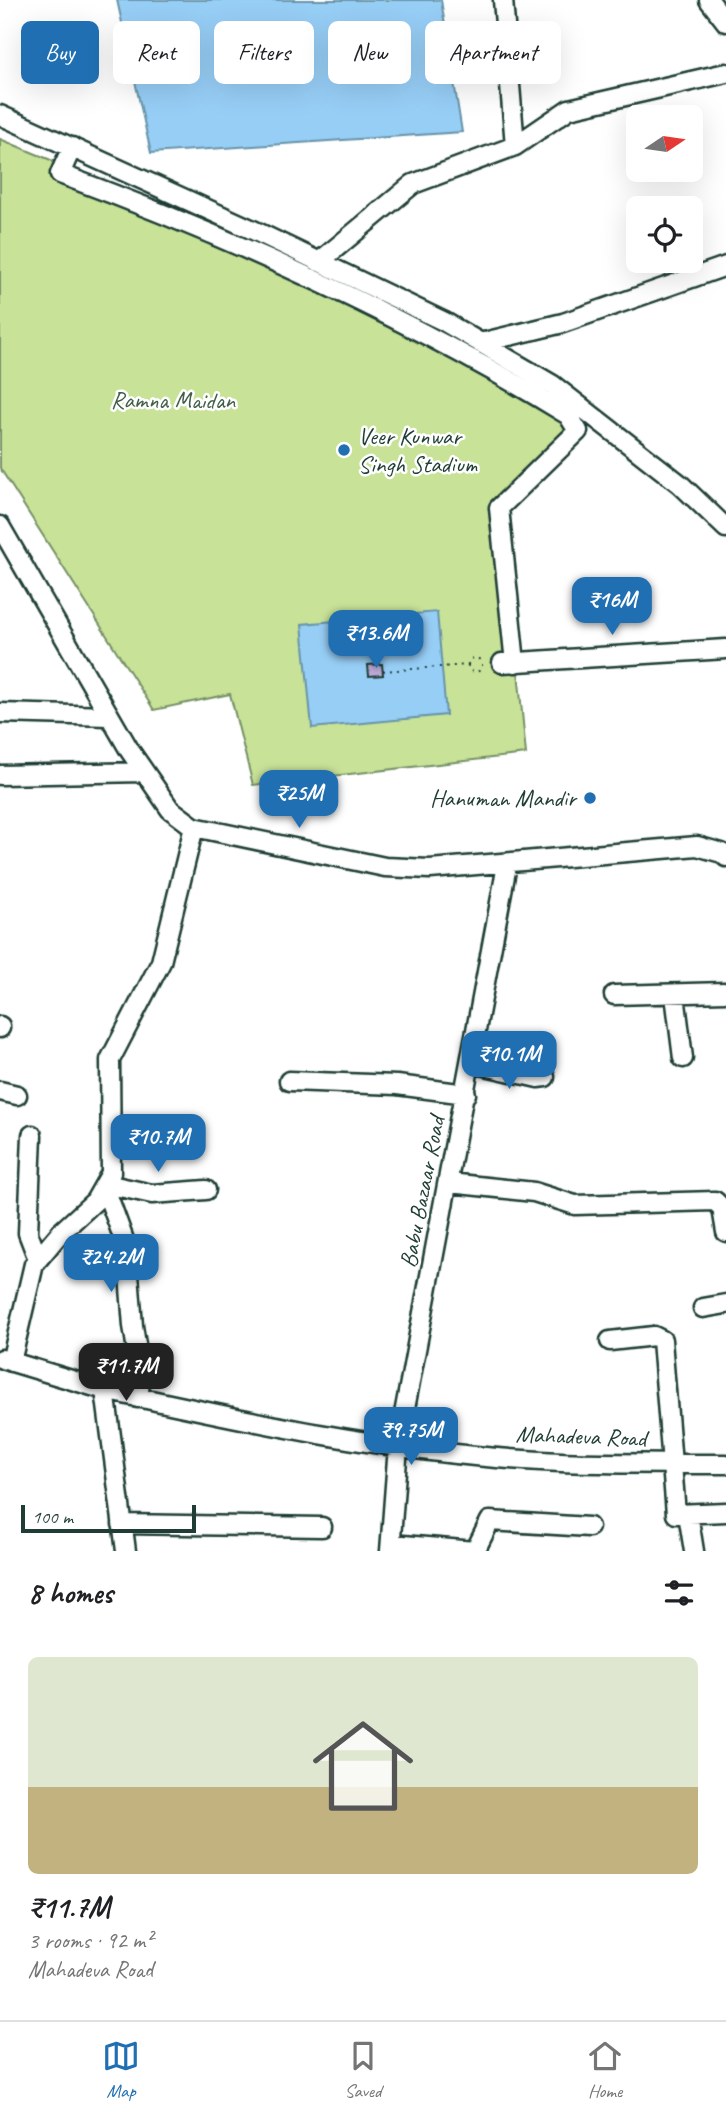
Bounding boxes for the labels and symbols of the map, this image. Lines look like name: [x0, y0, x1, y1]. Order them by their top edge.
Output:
north arrow: [626, 105, 704, 182]
park label: Ramna Maidan: [111, 385, 236, 415]
place label: Veer Kunwar Singh Stadium: [358, 421, 478, 479]
marker: Veer Kunwar Singh Stadium: [336, 442, 352, 458]
pin: ₹16M: [571, 578, 653, 637]
pin: ₹13.6M: [319, 610, 433, 670]
pin: ₹25M: [258, 770, 340, 830]
place label: Hanuman Mandir: [430, 783, 578, 813]
marker: Hanuman Mandir: [582, 790, 598, 806]
pin: ₹10.1M: [452, 1032, 566, 1091]
street label: Babu Bazaar Road: [393, 1110, 452, 1270]
pin: ₹10.7M: [101, 1114, 215, 1174]
pin: ₹24.2M: [54, 1234, 168, 1294]
pin: ₹11.7M: [69, 1344, 183, 1403]
pin: ₹9.75M: [354, 1408, 468, 1467]
street label: Mahadeva Road: [515, 1419, 650, 1453]
scale bar: [21, 1502, 196, 1534]

